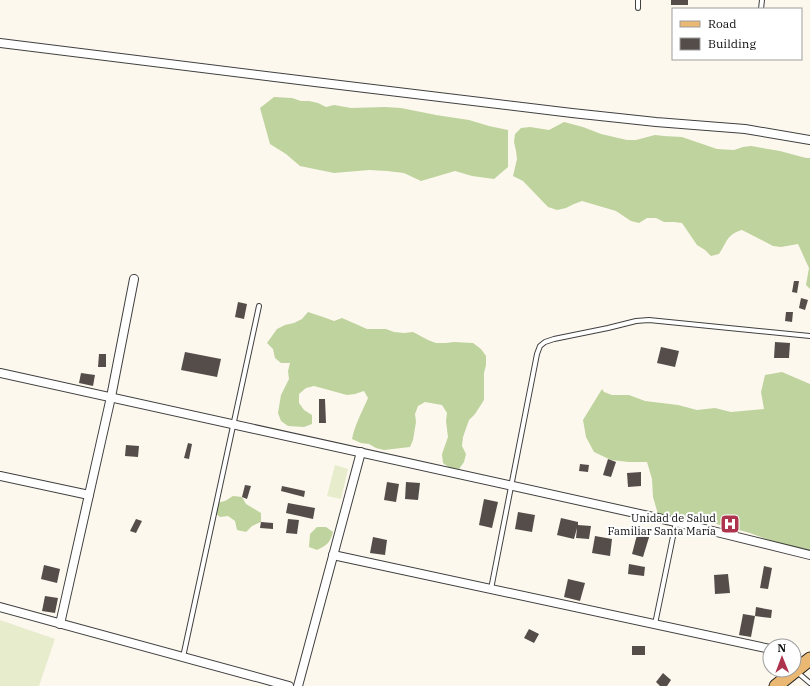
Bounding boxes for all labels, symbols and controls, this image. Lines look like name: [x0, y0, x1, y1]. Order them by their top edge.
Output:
legend: [672, 8, 802, 60]
text: Road: [708, 16, 737, 31]
text: Building: [708, 36, 756, 51]
place label: Unidad de Salud Familiar Santa María: [608, 511, 716, 538]
hospital icon: Unidad de Salud Familiar Santa María: [719, 513, 741, 535]
north arrow: [762, 638, 802, 678]
text: N: [777, 641, 787, 655]

